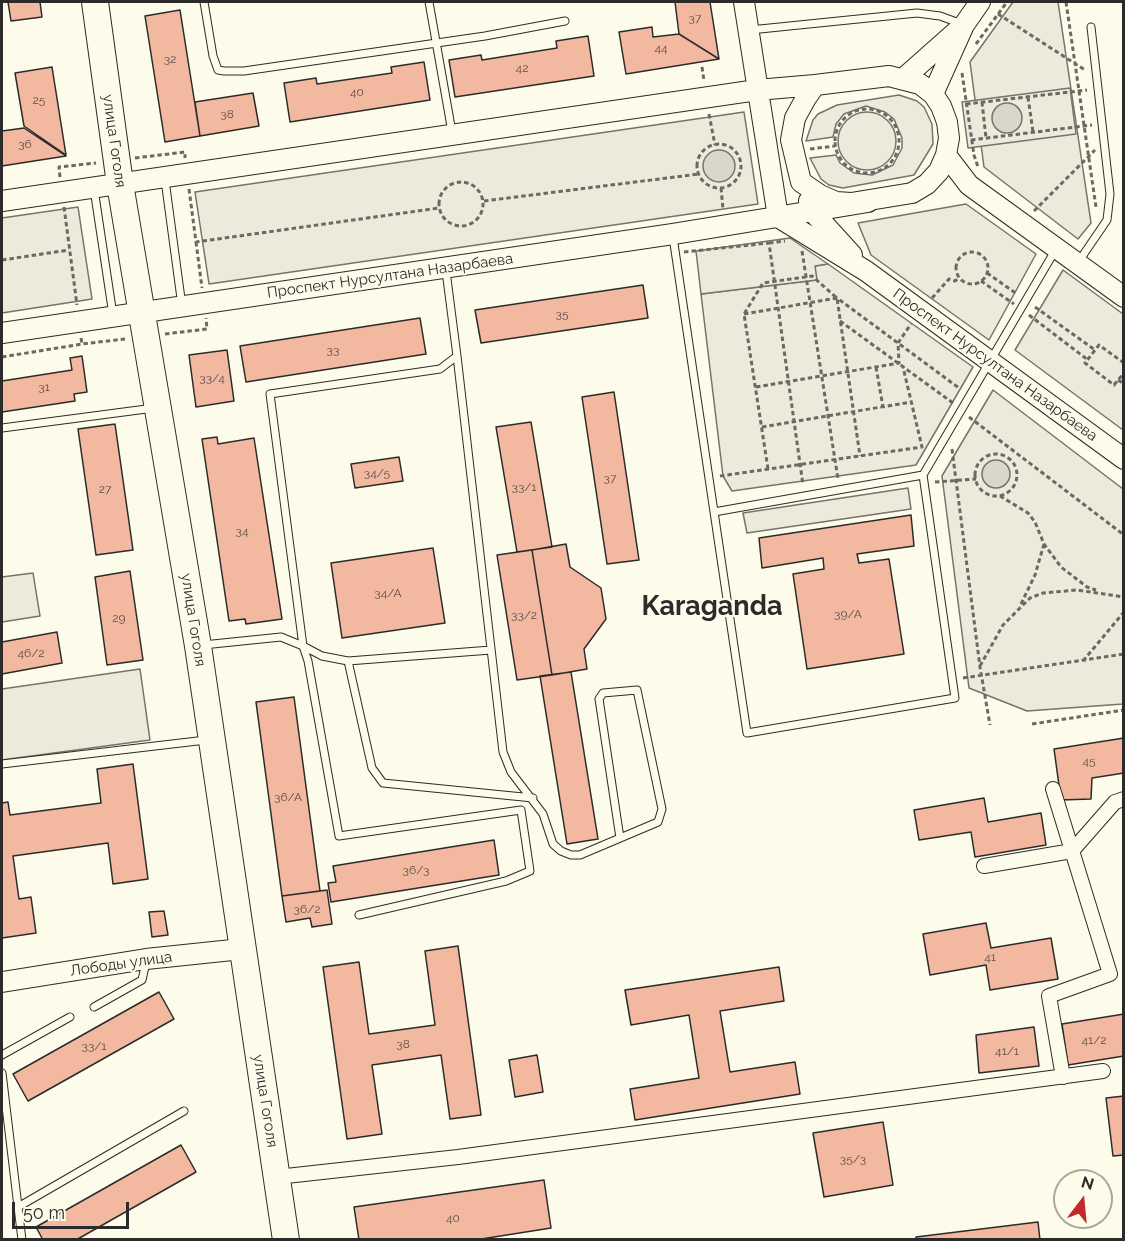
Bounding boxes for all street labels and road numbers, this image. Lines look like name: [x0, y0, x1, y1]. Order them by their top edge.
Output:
street label: улица Гоголя: [99, 93, 129, 189]
street label: Проспект Нурсултана Назарбаева: [266, 250, 514, 302]
street label: Проспект Нурсултана Назарбаева: [889, 285, 1101, 445]
street label: улица Гоголя: [177, 572, 209, 668]
street label: Лободы улица: [69, 948, 173, 980]
street label: улица Гоголя: [249, 1053, 281, 1149]

